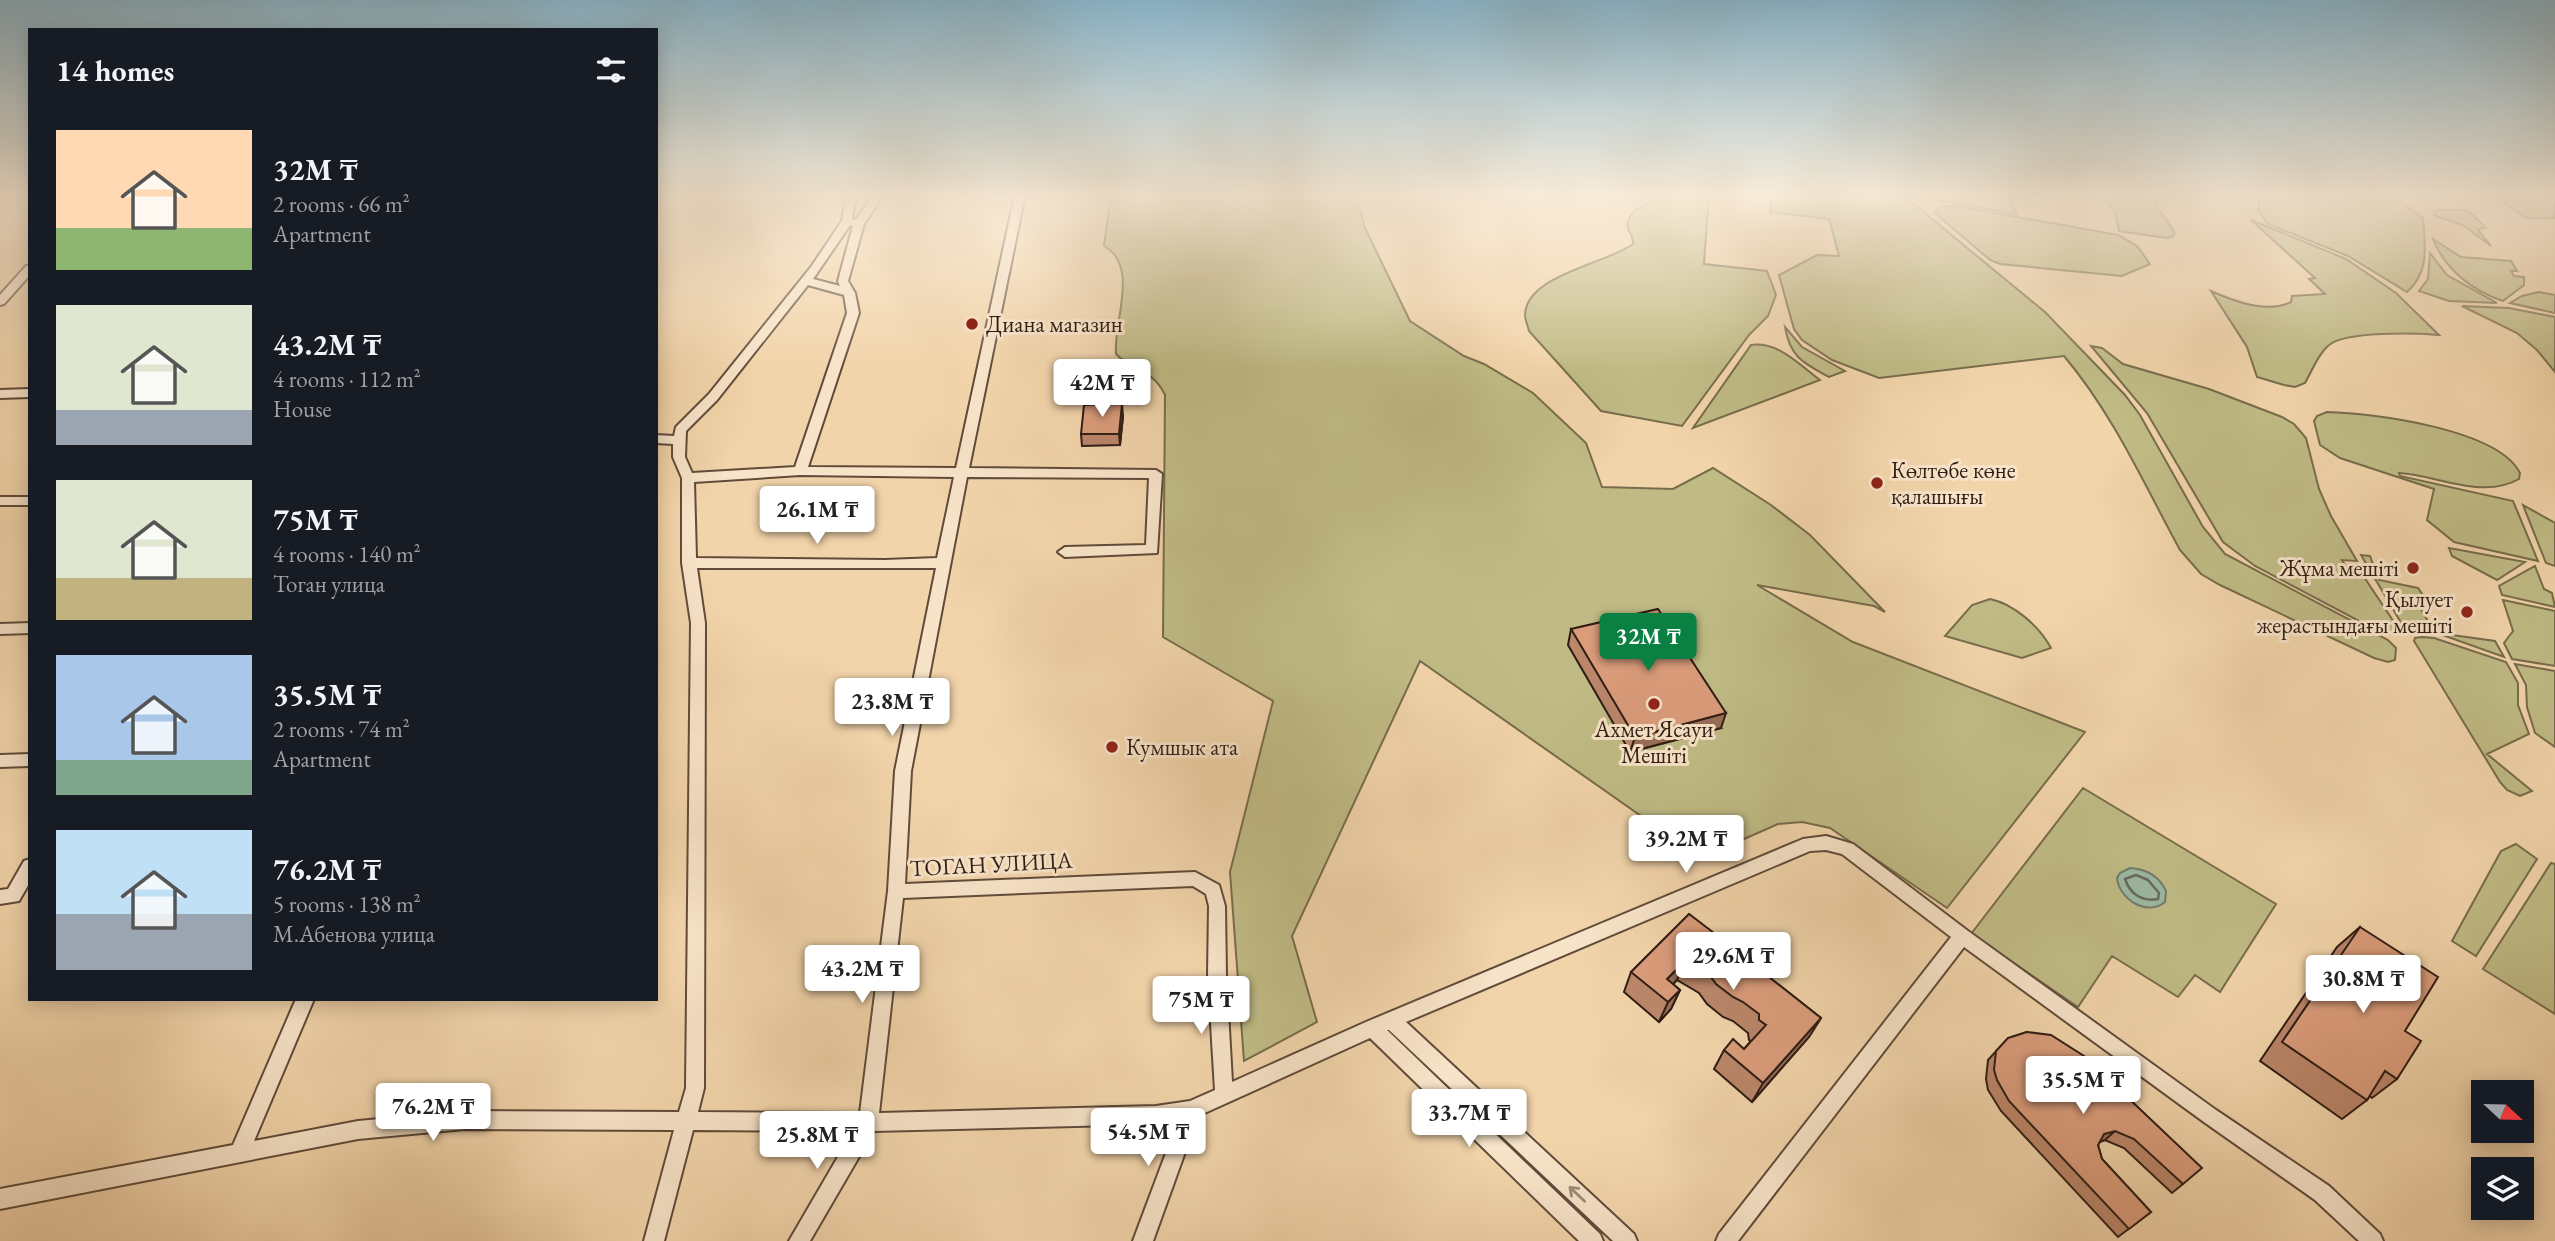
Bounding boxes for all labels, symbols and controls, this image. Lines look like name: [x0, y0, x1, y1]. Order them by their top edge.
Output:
text: 14 homes: [56, 51, 174, 90]
icon: filters: [592, 51, 630, 89]
text: 32M ₸: [273, 150, 358, 189]
icon: home: [112, 158, 196, 242]
text: 2 rooms · 66 m²: [273, 189, 410, 219]
text: Apartment: [273, 219, 371, 249]
place label: Диана магазин: [986, 309, 1123, 339]
marker: Диана магазин: [964, 316, 980, 332]
text: 43.2M ₸: [273, 325, 381, 364]
icon: home: [112, 333, 196, 417]
pin: 42M ₸: [1053, 360, 1151, 419]
text: 4 rooms · 112 m²: [273, 364, 421, 394]
text: 42M ₸: [1070, 367, 1134, 397]
text: House: [273, 394, 332, 424]
place label: Көлтөбе көне қалашығы: [1891, 455, 2016, 511]
marker: Көлтөбе көне қалашығы: [1869, 475, 1885, 491]
pin: 26.1M ₸: [752, 486, 882, 546]
text: 26.1M ₸: [776, 494, 858, 524]
text: 75M ₸: [273, 500, 358, 539]
icon: home: [112, 508, 196, 592]
text: 4 rooms · 140 m²: [273, 539, 421, 569]
place label: Жұма мешіті: [2279, 553, 2399, 583]
marker: Жұма мешіті: [2405, 560, 2421, 576]
text: Тоган улица: [273, 569, 385, 599]
place label: Қылует жерастындағы мешіті: [2256, 584, 2454, 640]
marker: Қылует жерастындағы мешіті: [2459, 604, 2475, 620]
pin: 32M ₸: [1599, 614, 1697, 673]
text: 32M ₸: [1616, 621, 1680, 651]
text: 35.5M ₸: [273, 675, 381, 714]
pin: 23.8M ₸: [827, 678, 957, 738]
icon: home: [112, 683, 196, 767]
text: 23.8M ₸: [851, 686, 933, 716]
marker: Ахмет Ясауи Мешіті: [1646, 696, 1662, 712]
text: 2 rooms · 74 m²: [273, 714, 410, 744]
place label: Ахмет Ясауи Мешіті: [1594, 714, 1713, 770]
place label: Кумшык ата: [1126, 732, 1239, 762]
marker: Кумшык ата: [1104, 739, 1120, 755]
text: Apartment: [273, 744, 371, 774]
pin: 39.2M ₸: [1621, 816, 1751, 875]
text: 39.2M ₸: [1645, 823, 1727, 853]
street label: ТОГАН УЛИЦА: [909, 845, 1074, 883]
text: 76.2M ₸: [273, 850, 381, 889]
icon: home: [112, 858, 196, 942]
text: 5 rooms · 138 m²: [273, 889, 421, 919]
text: М.Абенова улица: [273, 919, 435, 949]
pin: 29.6M ₸: [1668, 932, 1798, 992]
text: 29.6M ₸: [1692, 940, 1774, 970]
pin: 43.2M ₸: [797, 946, 927, 1005]
text: 43.2M ₸: [821, 953, 903, 983]
pin: 30.8M ₸: [2298, 956, 2428, 1015]
text: 30.8M ₸: [2322, 963, 2404, 993]
pin: 75M ₸: [1152, 976, 1250, 1036]
text: 75M ₸: [1169, 984, 1233, 1014]
pin: 35.5M ₸: [2018, 1056, 2148, 1116]
text: 35.5M ₸: [2042, 1064, 2124, 1094]
north arrow: [2471, 1080, 2534, 1143]
map controls: [2471, 1080, 2534, 1220]
pin: 76.2M ₸: [368, 1084, 498, 1143]
pin: 33.7M ₸: [1404, 1090, 1534, 1149]
text: 76.2M ₸: [392, 1091, 474, 1121]
text: 33.7M ₸: [1428, 1097, 1510, 1127]
pin: 54.5M ₸: [1083, 1108, 1213, 1168]
pin: 25.8M ₸: [752, 1112, 882, 1171]
text: 54.5M ₸: [1107, 1116, 1189, 1146]
text: 25.8M ₸: [776, 1119, 858, 1149]
button: layers: [2471, 1157, 2534, 1220]
one-way arrow: [1569, 1186, 1586, 1203]

